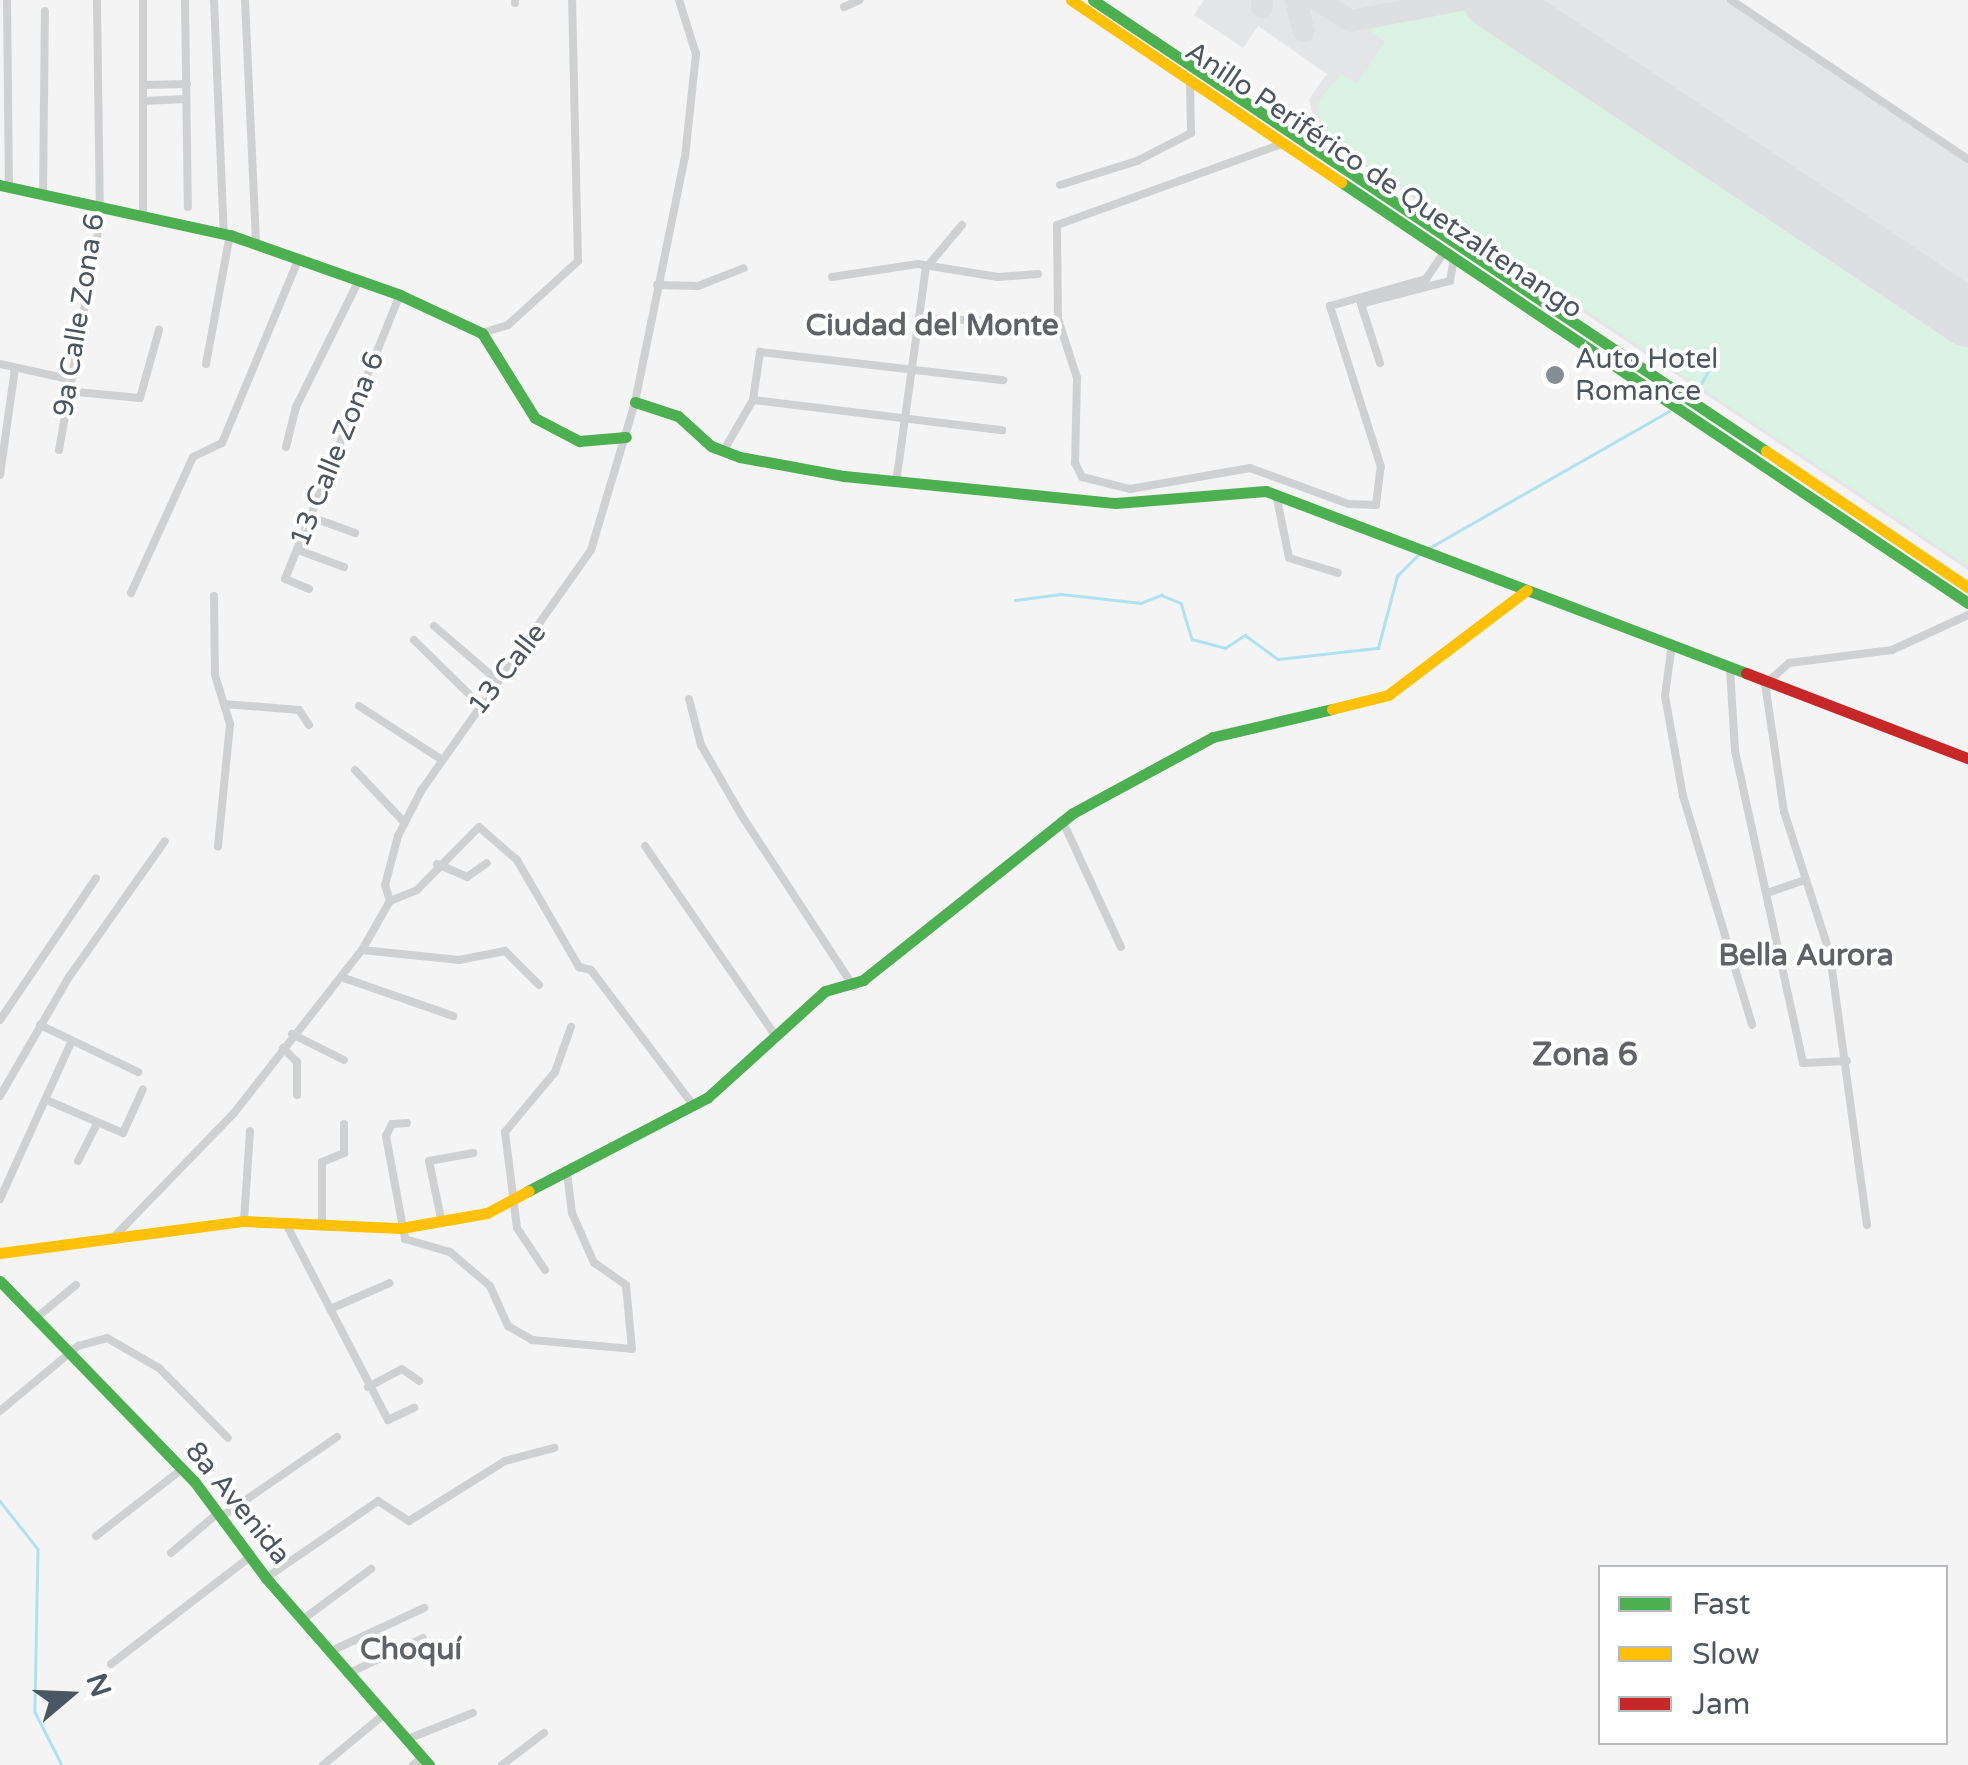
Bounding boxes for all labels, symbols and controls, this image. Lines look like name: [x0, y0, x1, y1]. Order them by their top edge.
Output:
street label: Anillo Periférico de Quetzaltenango: [1179, 34, 1589, 326]
street label: 9a Calle Zona 6: [46, 211, 112, 419]
district label: Ciudad del Monte: [805, 308, 1059, 344]
place label: Auto Hotel Romance: [1575, 342, 1718, 408]
street label: 13 Calle Zona 6: [283, 347, 391, 551]
marker: Auto Hotel Romance: [1544, 364, 1566, 386]
street label: 13 Calle: [461, 616, 553, 722]
district label: Bella Aurora: [1718, 938, 1894, 974]
district label: Zona 6: [1532, 1036, 1638, 1074]
street label: 8a Avenida: [178, 1435, 298, 1571]
legend: [1598, 1565, 1948, 1745]
text: Fast: [1692, 1586, 1751, 1623]
district label: Choquí: [360, 1632, 462, 1668]
text: Slow: [1692, 1636, 1760, 1673]
north arrow: [20, 1645, 120, 1745]
text: N: [79, 1669, 118, 1701]
text: Jam: [1692, 1686, 1750, 1723]

